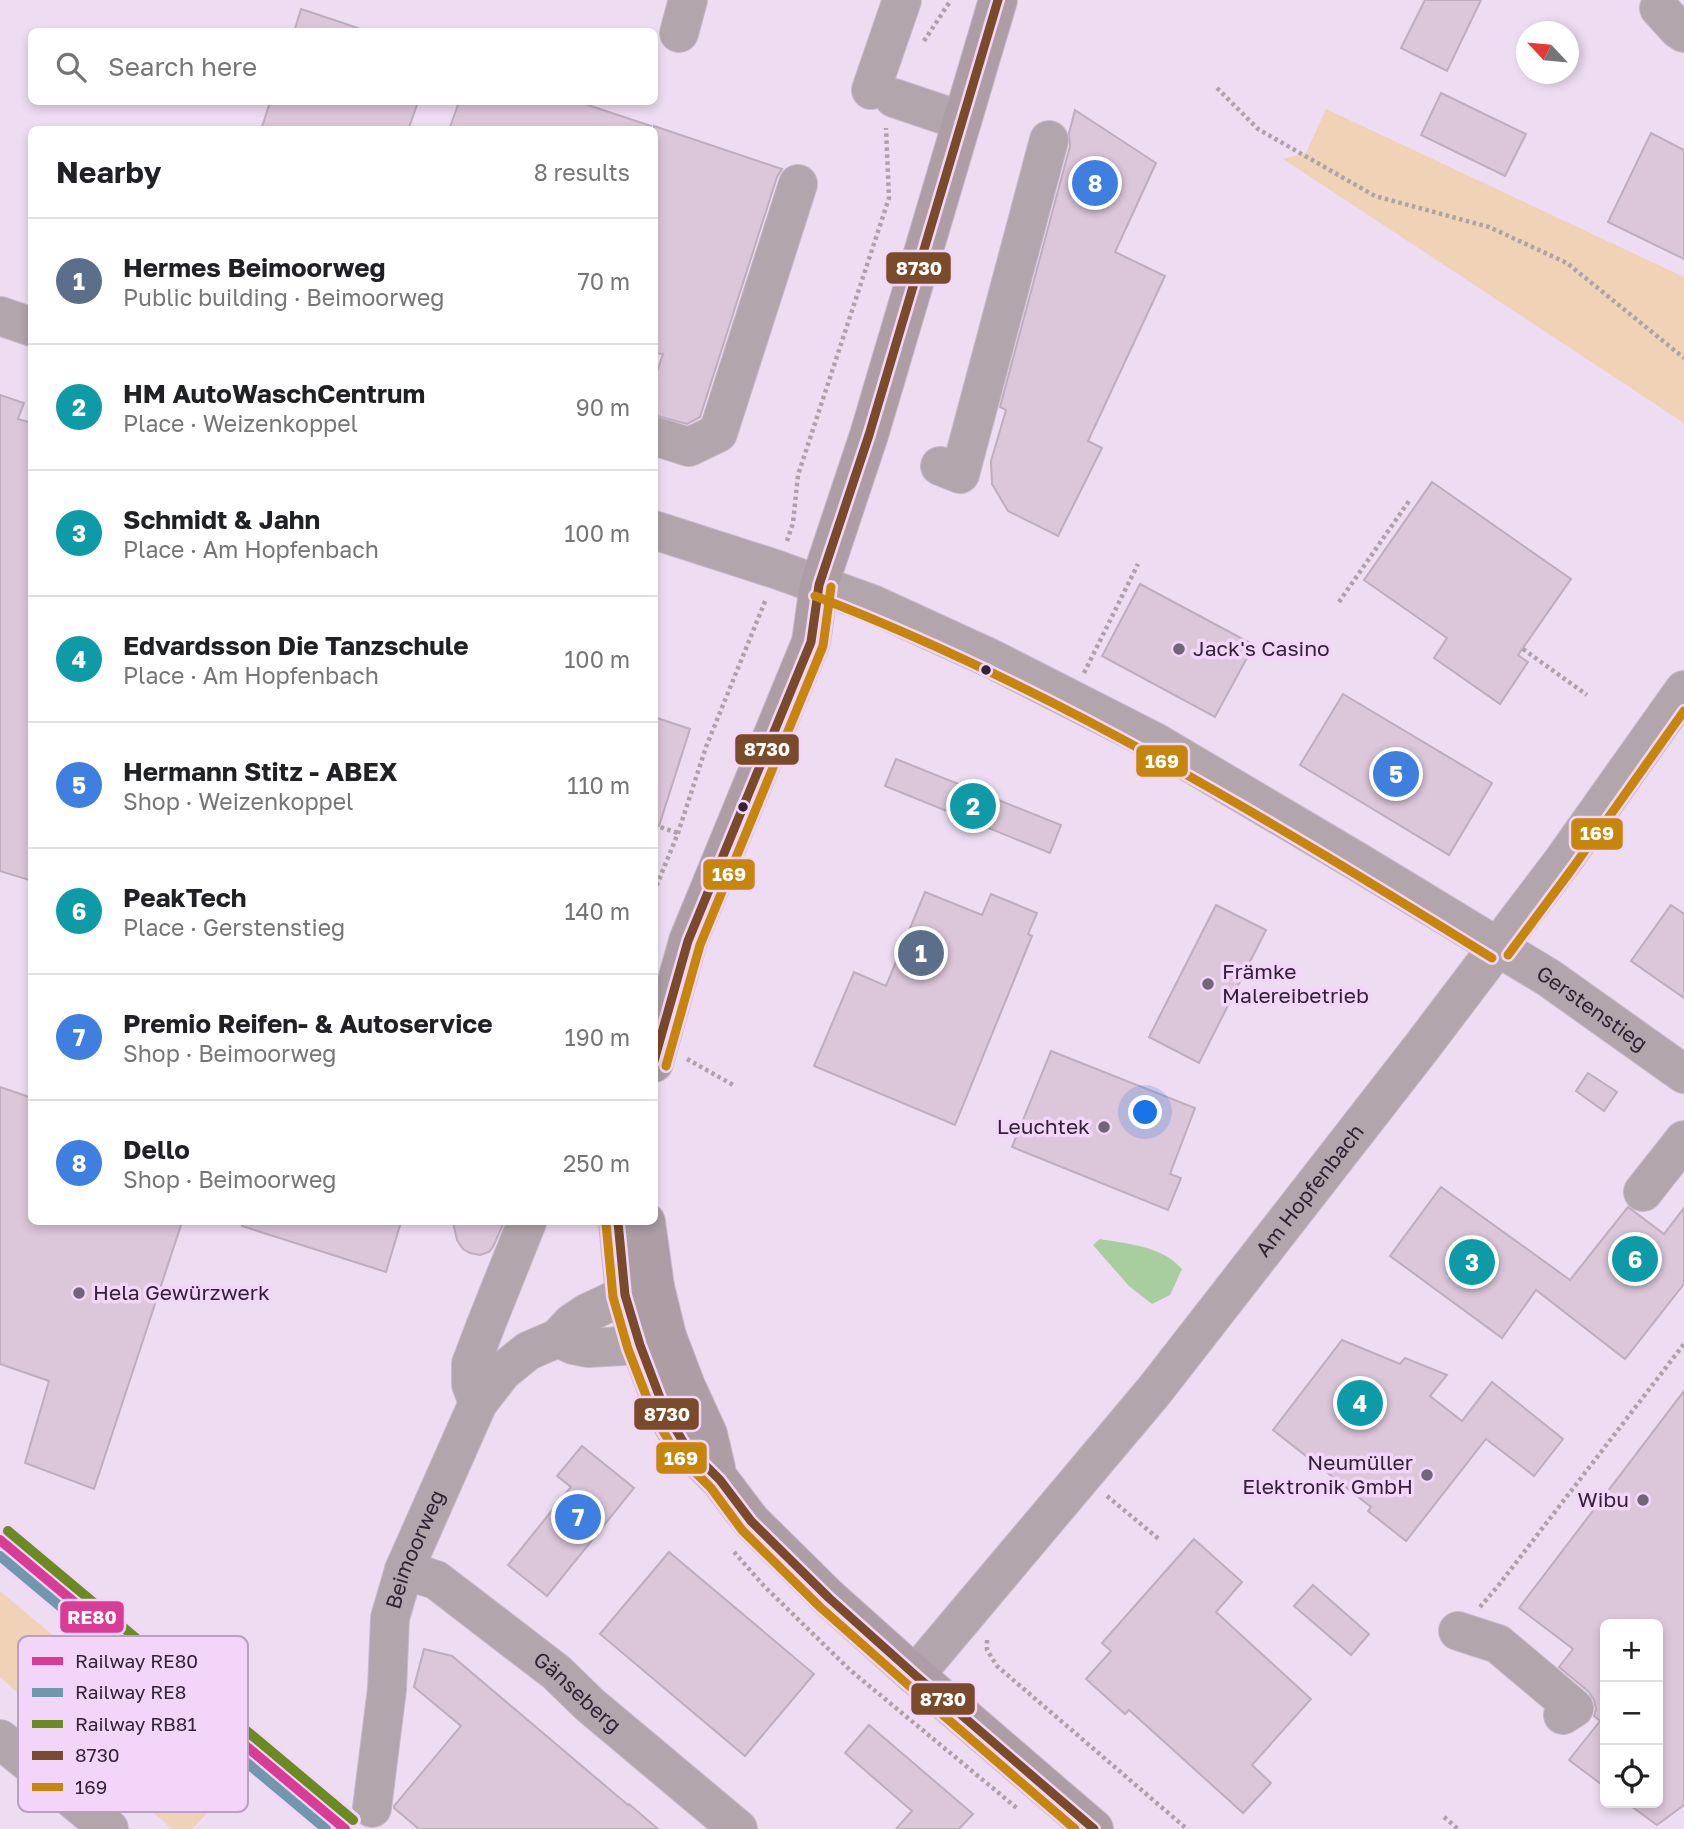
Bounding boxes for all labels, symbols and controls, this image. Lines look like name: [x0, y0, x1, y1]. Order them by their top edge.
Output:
north arrow: [1516, 21, 1579, 84]
search box: [28, 28, 658, 105]
icon: search: [52, 48, 90, 86]
text: Search here: [108, 51, 257, 82]
text: Nearby: [56, 154, 161, 190]
pin: 8: [1072, 157, 1118, 209]
text: 8 results: [534, 158, 630, 186]
line badge: 8730: [885, 251, 952, 285]
text: Hermes Beimoorweg: [123, 252, 386, 283]
text: 8730: [896, 256, 942, 279]
text: 1: [73, 267, 85, 295]
text: 70 m: [577, 267, 630, 295]
text: Public building · Beimoorweg: [123, 283, 444, 311]
text: HM AutoWaschCentrum: [123, 378, 425, 409]
text: 2: [72, 393, 86, 421]
text: 90 m: [576, 393, 630, 421]
text: Place · Weizenkoppel: [123, 409, 358, 437]
text: Schmidt & Jahn: [123, 504, 320, 535]
text: 3: [72, 519, 86, 547]
text: 100 m: [564, 519, 630, 547]
text: Place · Am Hopfenbach: [123, 535, 379, 563]
text: Edvardsson Die Tanzschule: [123, 630, 469, 661]
place label: Jack's Casino: [1193, 635, 1330, 661]
marker: Jack's Casino: [1171, 641, 1187, 657]
text: 4: [72, 645, 86, 673]
text: 100 m: [564, 645, 630, 673]
text: Place · Am Hopfenbach: [123, 661, 379, 689]
unlabelled marker: [979, 663, 993, 677]
line badge: 8730: [734, 733, 800, 766]
text: 8730: [744, 737, 790, 760]
line badge: 169: [1135, 744, 1189, 778]
pin: 5: [1373, 748, 1419, 800]
text: 169: [1145, 749, 1179, 772]
text: Hermann Stitz - ABEX: [123, 756, 398, 787]
text: 5: [72, 771, 86, 799]
text: 110 m: [567, 771, 630, 799]
pin: 2: [950, 780, 996, 832]
text: Shop · Weizenkoppel: [123, 787, 353, 815]
unlabelled marker: [736, 800, 750, 814]
line badge: 169: [1570, 817, 1624, 851]
text: 169: [1580, 821, 1614, 844]
line badge: 169: [702, 858, 756, 891]
text: 169: [712, 862, 746, 885]
text: PeakTech: [123, 882, 247, 913]
text: 6: [72, 897, 86, 925]
text: 140 m: [564, 897, 630, 925]
text: Place · Gerstenstieg: [123, 913, 345, 941]
pin: 1: [898, 927, 944, 979]
place label: Främke Malereibetrieb: [1222, 958, 1369, 1008]
street label: Gerstenstieg: [1532, 960, 1653, 1056]
marker: Främke Malereibetrieb: [1200, 976, 1216, 992]
text: Premio Reifen- & Autoservice: [123, 1008, 493, 1039]
text: 7: [73, 1023, 85, 1051]
text: 190 m: [565, 1023, 630, 1051]
text: Shop · Beimoorweg: [123, 1039, 336, 1067]
your location: [1128, 1095, 1162, 1129]
place label: Leuchtek: [997, 1113, 1090, 1139]
marker: Leuchtek: [1096, 1119, 1112, 1135]
street label: Am Hopfenbach: [1249, 1119, 1369, 1262]
text: Dello: [123, 1134, 190, 1165]
text: 8: [72, 1149, 86, 1177]
text: 250 m: [563, 1149, 630, 1177]
text: Shop · Beimoorweg: [123, 1165, 336, 1193]
pin: 6: [1612, 1233, 1658, 1285]
pin: 3: [1449, 1236, 1495, 1288]
place label: Hela Gewürzwerk: [93, 1279, 270, 1305]
marker: Hela Gewürzwerk: [71, 1285, 87, 1301]
pin: 4: [1337, 1377, 1383, 1429]
line badge: 8730: [633, 1397, 700, 1431]
text: 8730: [644, 1402, 690, 1425]
line badge: 169: [655, 1441, 708, 1475]
text: 169: [664, 1446, 698, 1469]
place label: Neumüller Elektronik GmbH: [1242, 1449, 1413, 1499]
marker: Neumüller Elektronik GmbH: [1419, 1467, 1435, 1483]
street label: Beimoorweg: [379, 1486, 450, 1612]
place label: Wibu: [1578, 1486, 1629, 1512]
pin: 7: [555, 1491, 601, 1543]
marker: Wibu: [1635, 1492, 1651, 1508]
line badge: RE80: [59, 1600, 125, 1634]
text: RE80: [67, 1605, 117, 1628]
map controls: [1600, 1619, 1663, 1808]
button: +: [1600, 1619, 1663, 1682]
legend: [18, 1636, 248, 1812]
street label: Gänseberg: [529, 1646, 627, 1738]
text: Railway RE80: [75, 1649, 198, 1672]
text: Railway RE8: [75, 1680, 186, 1703]
line badge: 8730: [910, 1682, 976, 1716]
button: −: [1600, 1682, 1663, 1745]
text: 8730: [920, 1687, 966, 1710]
text: Railway RB81: [75, 1712, 197, 1735]
text: 8730: [75, 1743, 120, 1766]
button: locate: [1600, 1745, 1663, 1808]
text: 169: [75, 1775, 107, 1798]

